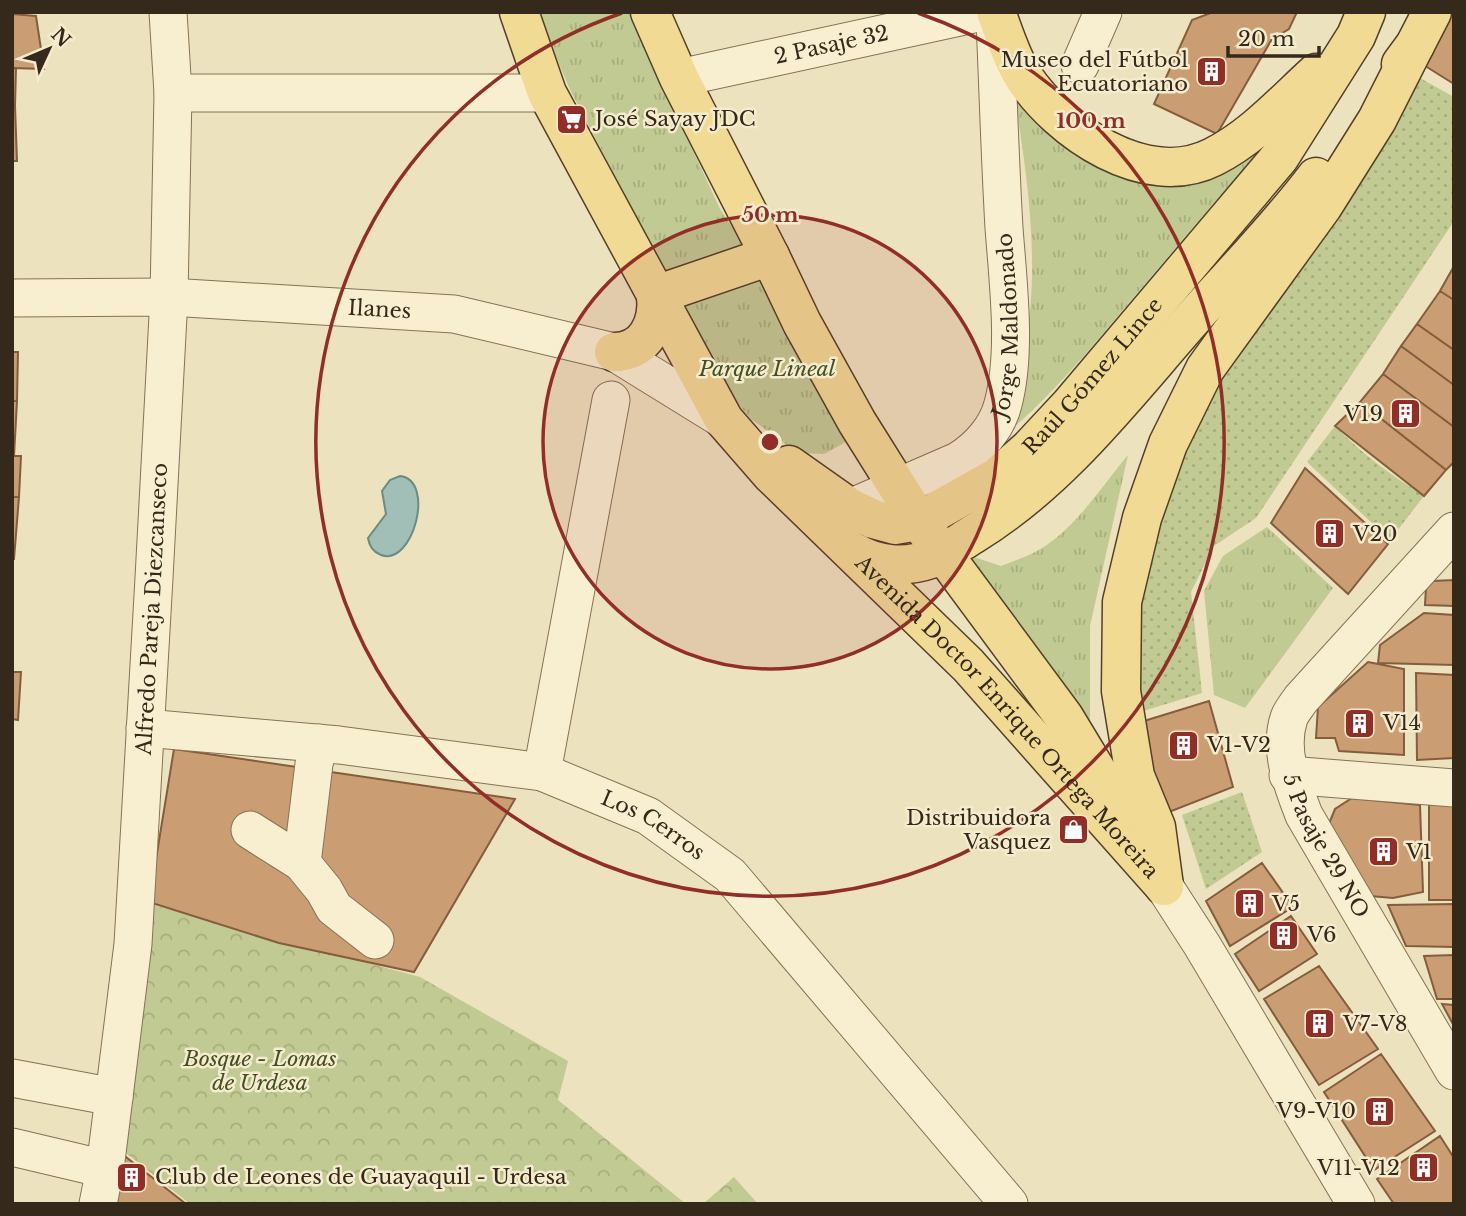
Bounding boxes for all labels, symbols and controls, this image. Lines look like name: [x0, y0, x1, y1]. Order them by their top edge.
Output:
north arrow: [14, 14, 84, 84]
scale bar: [1228, 14, 1319, 58]
street label: 2 Pasaje 32: [772, 20, 891, 70]
text: N: [46, 23, 75, 52]
text: 20 m: [1238, 26, 1295, 52]
place label: Museo del Fútbol Ecuatoriano: [1001, 47, 1188, 97]
building icon: Museo del Fútbol Ecuatoriano: [1194, 55, 1228, 89]
supermarket icon: José Sayay JDC: [555, 102, 589, 136]
place label: José Sayay JDC: [592, 106, 756, 132]
text: 100 m: [1056, 108, 1126, 134]
text: 50 m: [741, 202, 799, 228]
street label: Jorge Maldonado: [985, 232, 1024, 425]
street label: Raúl Gómez Lince: [1017, 292, 1168, 460]
street label: Ilanes: [347, 295, 412, 324]
park label: Parque Lineal: [698, 356, 836, 382]
building icon: V19: [1389, 397, 1423, 431]
place label: V19: [1343, 401, 1383, 427]
centre of rings: [758, 430, 782, 454]
street label: Alfredo Pareja Diezcanseco: [131, 462, 173, 757]
building icon: V20: [1313, 517, 1347, 551]
place label: V20: [1352, 521, 1397, 547]
street label: Avenida Doctor Enrique Ortega Moreira: [849, 549, 1164, 884]
building icon: V14: [1343, 706, 1377, 740]
place label: V14: [1382, 710, 1421, 736]
building icon: V1-V2: [1167, 728, 1201, 762]
place label: V1-V2: [1206, 732, 1271, 758]
street label: 5 Pasaje 29 NO: [1277, 770, 1374, 923]
street label: Los Cerros: [597, 785, 710, 866]
place label: Distribuidora Vasquez: [906, 805, 1051, 855]
shop icon: Distribuidora Vasquez: [1057, 813, 1091, 847]
building icon: V1: [1366, 835, 1400, 869]
place label: V1: [1405, 839, 1432, 865]
building icon: V5: [1232, 887, 1266, 921]
place label: V5: [1271, 891, 1300, 917]
building icon: V6: [1267, 918, 1301, 952]
place label: V6: [1306, 922, 1337, 948]
building icon: V7-V8: [1303, 1007, 1337, 1041]
place label: V7-V8: [1342, 1011, 1408, 1037]
park label: Bosque - Lomas de Urdesa: [183, 1046, 336, 1096]
building icon: V9-V10: [1362, 1094, 1396, 1128]
place label: V9-V10: [1275, 1098, 1356, 1124]
building icon: V11-V12: [1406, 1151, 1440, 1185]
place label: V11-V12: [1316, 1155, 1400, 1181]
building icon: Club de Leones de Guayaquil - Urdesa: [115, 1160, 149, 1194]
place label: Club de Leones de Guayaquil - Urdesa: [155, 1164, 567, 1190]

